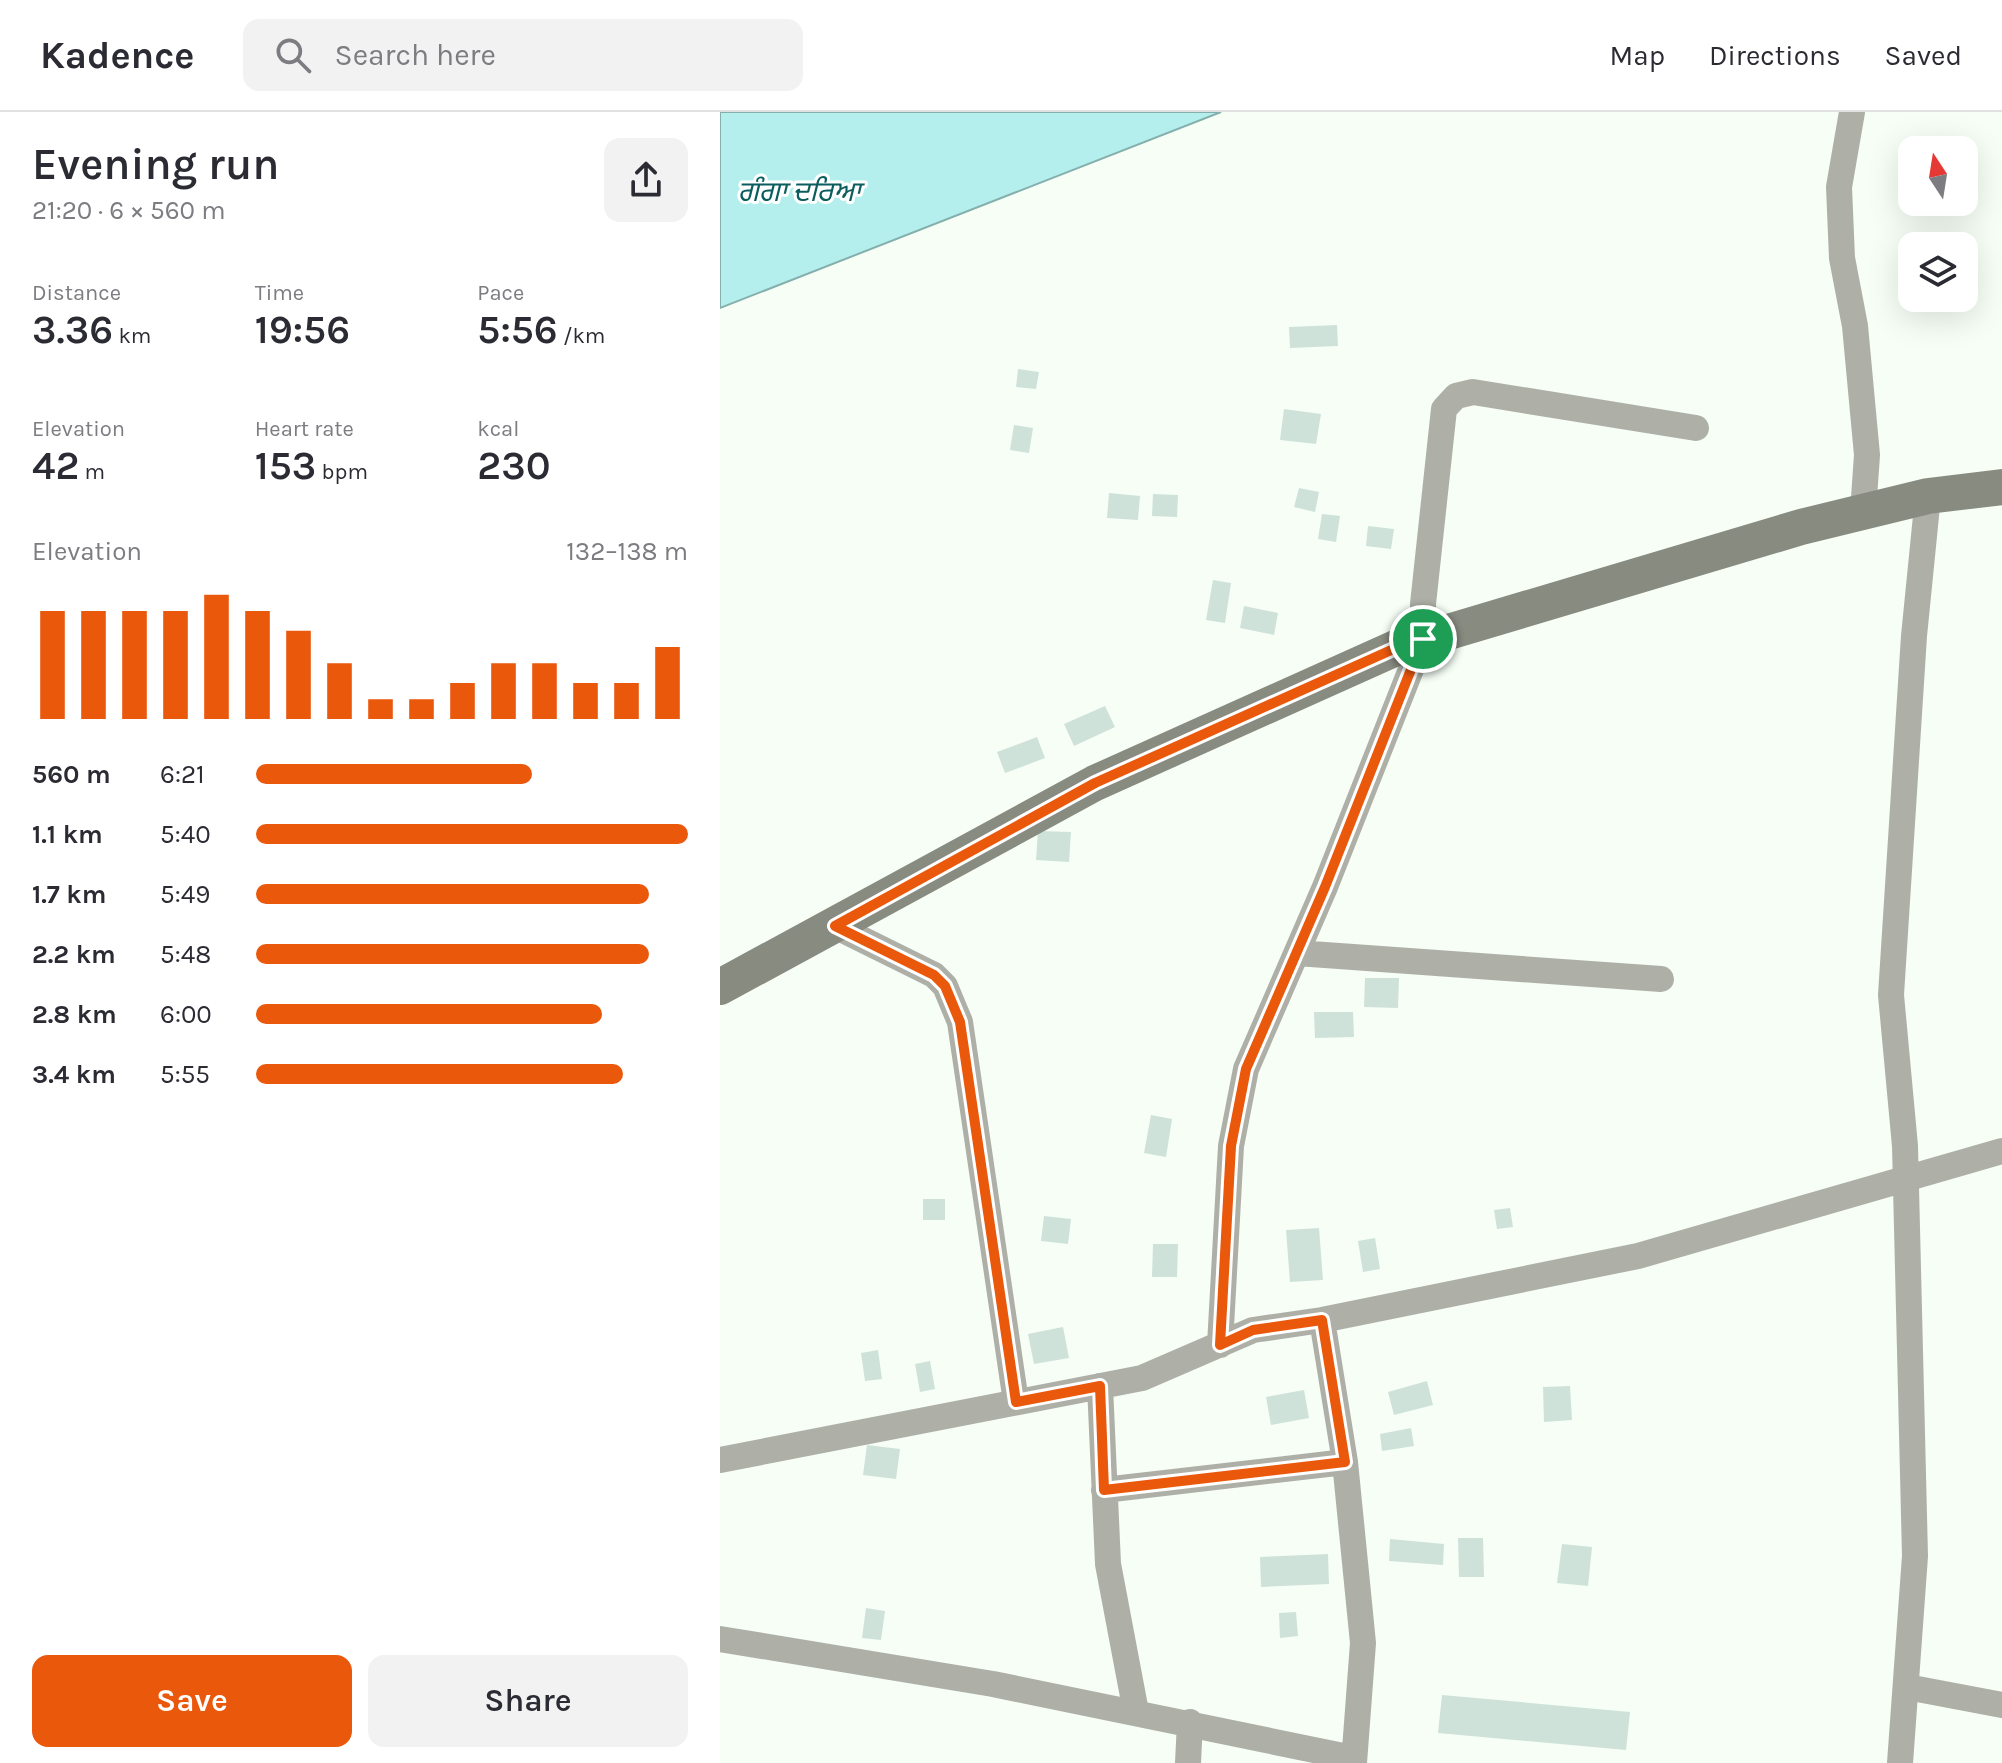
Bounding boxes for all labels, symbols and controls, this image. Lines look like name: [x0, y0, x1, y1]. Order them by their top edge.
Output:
search box: [243, 19, 803, 91]
text: Kadence: [40, 33, 195, 78]
icon: search: [271, 33, 315, 77]
text: Search here: [335, 37, 496, 73]
text: Map: [1610, 39, 1665, 72]
text: Directions: [1709, 39, 1841, 72]
text: Saved: [1885, 39, 1962, 72]
north arrow: [1898, 136, 1978, 216]
map controls: [1898, 136, 1978, 312]
button: share: [604, 138, 688, 222]
text: Evening run: [32, 139, 279, 190]
water label: ਗੰਗਾ ਦਰਿਆ: [738, 175, 865, 208]
text: 21:20 · 6 × 560 m: [32, 195, 226, 226]
button: layers: [1898, 232, 1978, 312]
text: Distance: [32, 280, 121, 306]
text: Time: [255, 280, 304, 306]
text: Pace: [477, 280, 524, 306]
text: 3.36: [32, 306, 113, 353]
text: 19:56: [255, 306, 350, 353]
text: 5:56: [477, 306, 558, 353]
text: km: [113, 323, 151, 349]
text: /km: [558, 323, 605, 349]
text: Elevation: [32, 416, 125, 442]
text: Heart rate: [255, 416, 354, 442]
text: kcal: [477, 416, 519, 442]
text: 42: [32, 442, 79, 489]
text: 153: [255, 442, 316, 489]
text: 230: [477, 442, 551, 489]
text: m: [79, 459, 105, 485]
text: bpm: [316, 459, 368, 485]
text: Elevation: [32, 536, 142, 567]
text: 132–138 m: [566, 536, 688, 567]
pin: [1389, 605, 1457, 673]
icon: arrive: [1401, 617, 1445, 661]
text: 560 m: [32, 759, 111, 790]
text: 6:21: [160, 759, 205, 790]
text: 1.1 km: [32, 819, 103, 850]
text: 5:40: [160, 819, 211, 850]
text: 1.7 km: [32, 879, 106, 910]
text: 5:49: [160, 879, 210, 910]
text: 2.2 km: [32, 939, 116, 970]
text: 5:48: [160, 939, 211, 970]
text: 2.8 km: [32, 999, 117, 1030]
text: 6:00: [160, 999, 212, 1030]
text: 3.4 km: [32, 1059, 116, 1090]
text: 5:55: [160, 1059, 210, 1090]
button: Save: [32, 1655, 352, 1747]
button: Share: [368, 1655, 688, 1747]

